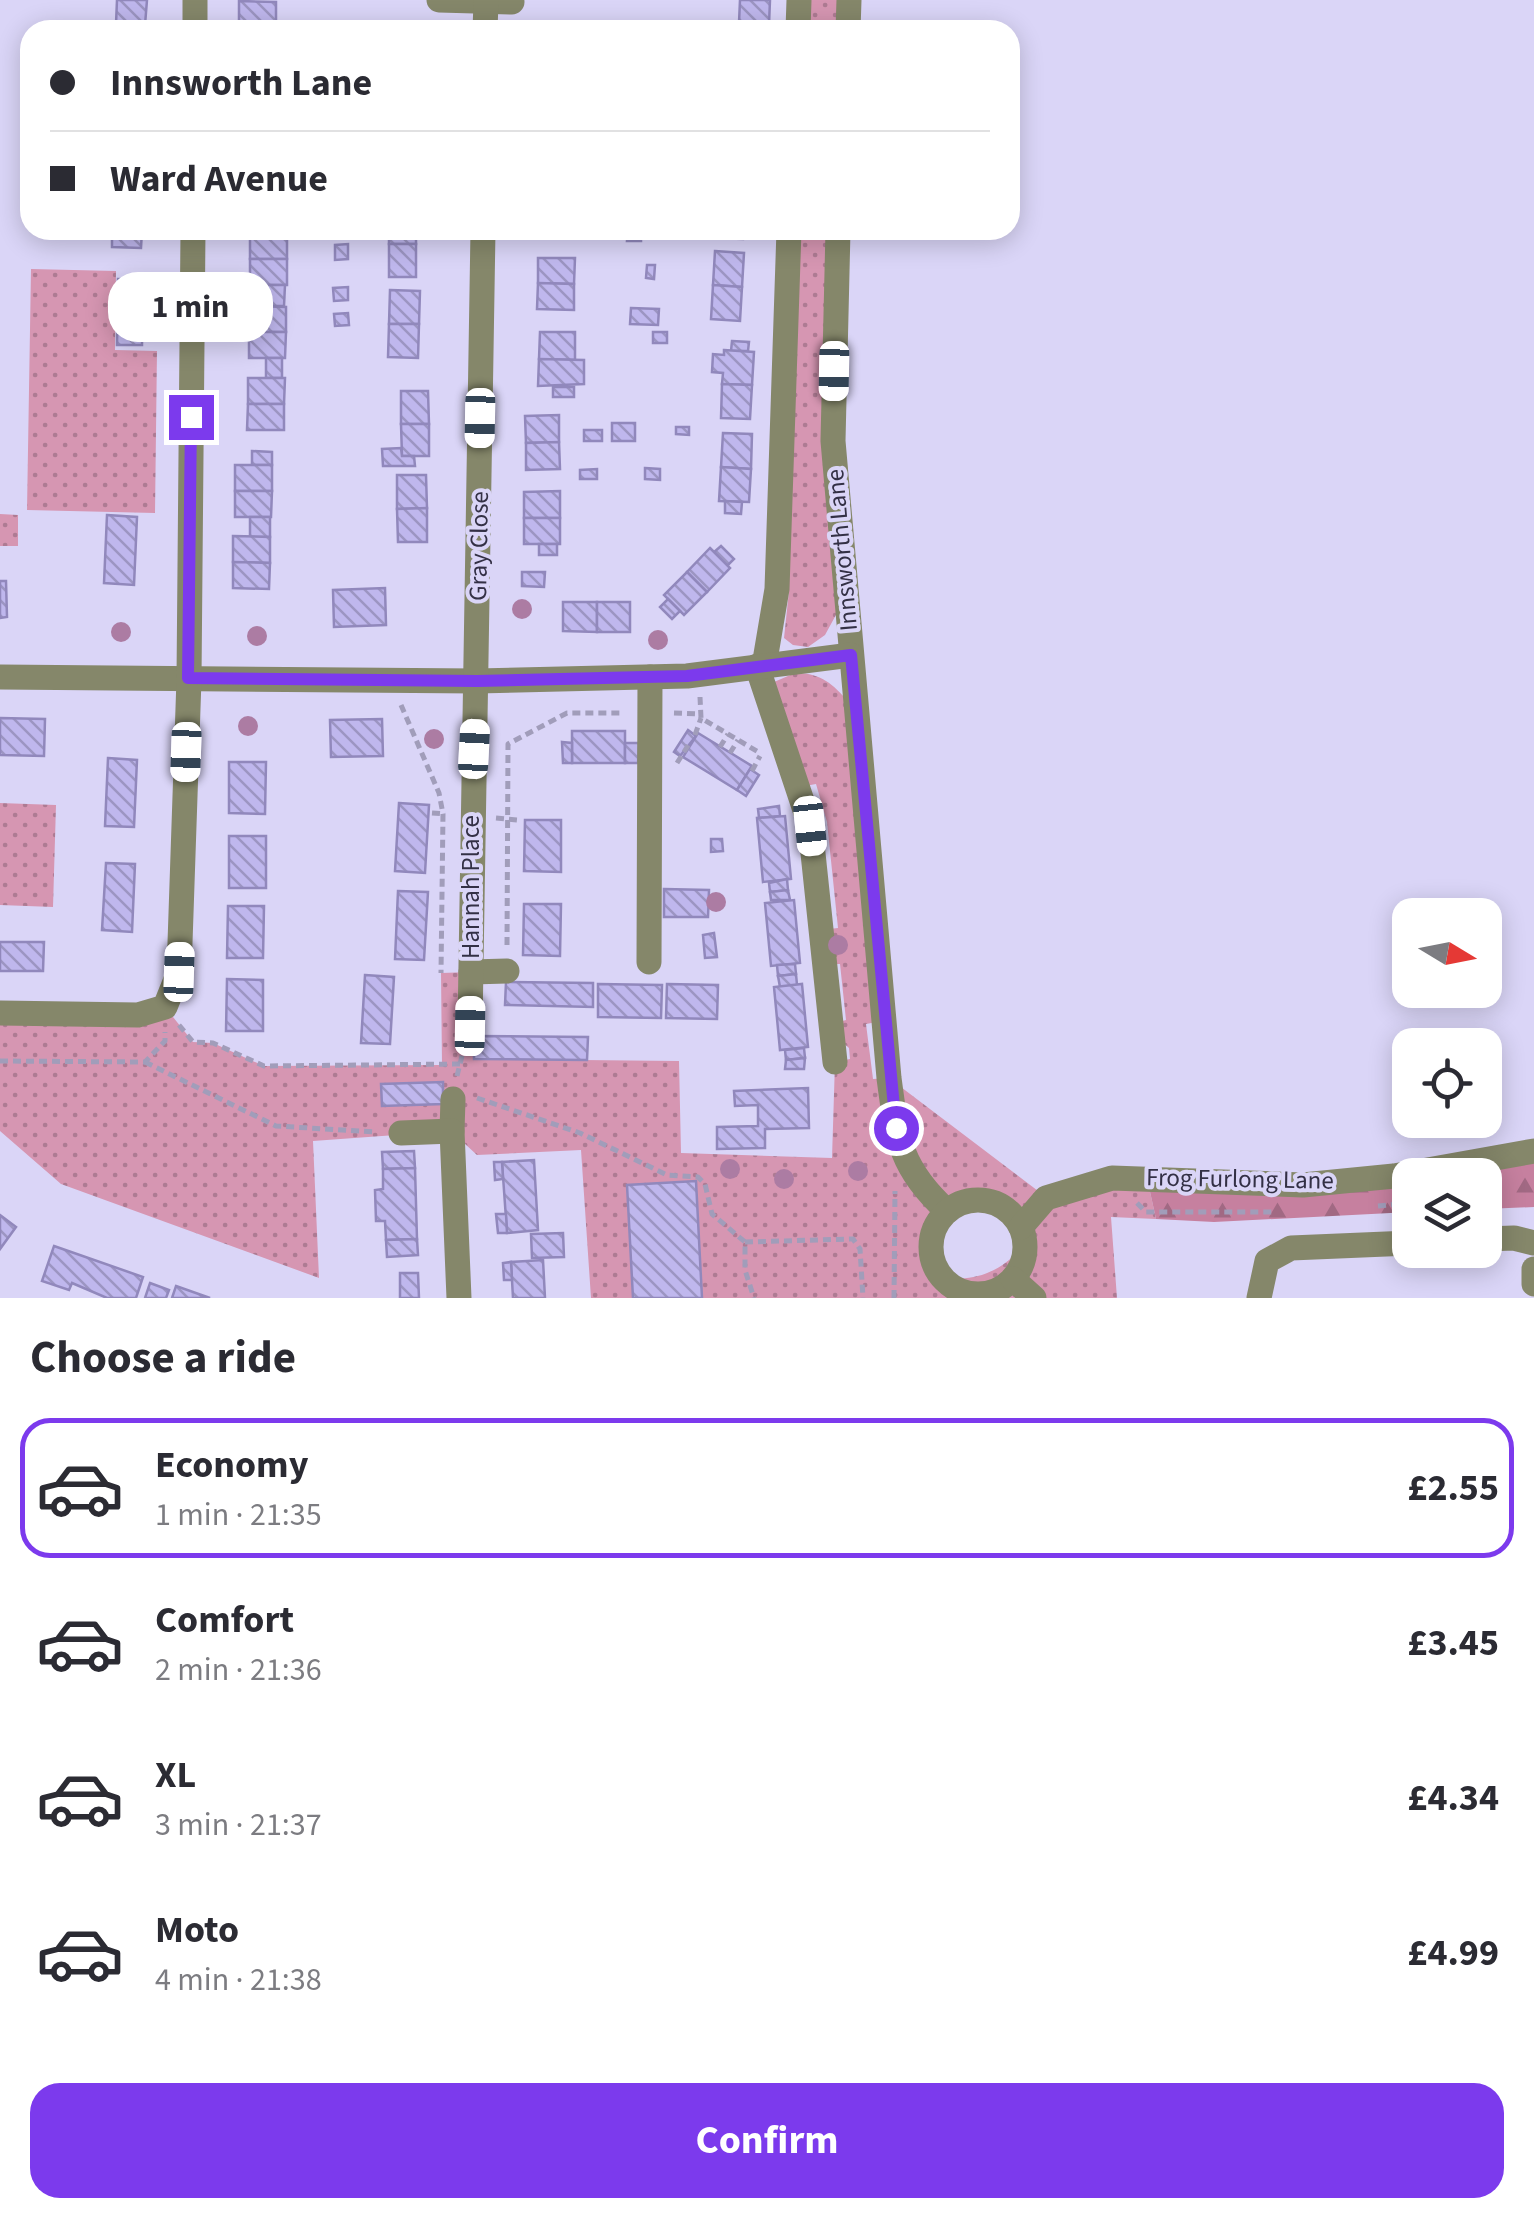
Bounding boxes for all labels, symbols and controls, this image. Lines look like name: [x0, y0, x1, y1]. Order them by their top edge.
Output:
text: Innsworth Lane: [110, 56, 372, 110]
text: Ward Avenue: [110, 152, 328, 206]
callout: 1 min: [109, 272, 274, 342]
text: 1 min: [152, 284, 229, 330]
car: [818, 341, 850, 401]
car: [464, 388, 496, 448]
route end: [169, 395, 214, 440]
street label: Innsworth Lane: [817, 468, 867, 632]
street label: Gray Close: [460, 491, 498, 601]
car: [457, 718, 491, 780]
car: [170, 721, 202, 783]
car: [792, 795, 828, 857]
street label: Hannah Place: [453, 815, 489, 959]
north arrow: [1392, 898, 1502, 1008]
map controls: [1392, 898, 1502, 1268]
car: [163, 941, 195, 1003]
car: [454, 996, 486, 1056]
button: locate: [1392, 1028, 1502, 1138]
route start: [874, 1106, 919, 1151]
button: layers: [1392, 1158, 1502, 1268]
street label: Frog Furlong Lane: [1146, 1159, 1334, 1199]
text: Choose a ride: [30, 1326, 296, 1390]
text: Economy: [155, 1438, 308, 1492]
icon: car: [35, 1443, 125, 1533]
text: £2.55: [1407, 1461, 1499, 1515]
text: 1 min · 21:35: [155, 1492, 322, 1538]
text: Comfort: [155, 1593, 294, 1647]
icon: car: [35, 1598, 125, 1688]
text: £3.45: [1407, 1616, 1499, 1670]
text: 2 min · 21:36: [155, 1647, 322, 1693]
text: XL: [155, 1748, 196, 1802]
icon: car: [35, 1753, 125, 1843]
text: £4.34: [1407, 1771, 1499, 1825]
text: 3 min · 21:37: [155, 1802, 322, 1848]
text: Moto: [155, 1903, 239, 1957]
icon: car: [35, 1908, 125, 1998]
text: £4.99: [1407, 1926, 1499, 1980]
text: 4 min · 21:38: [155, 1957, 322, 2003]
button: Confirm: [30, 2083, 1504, 2198]

